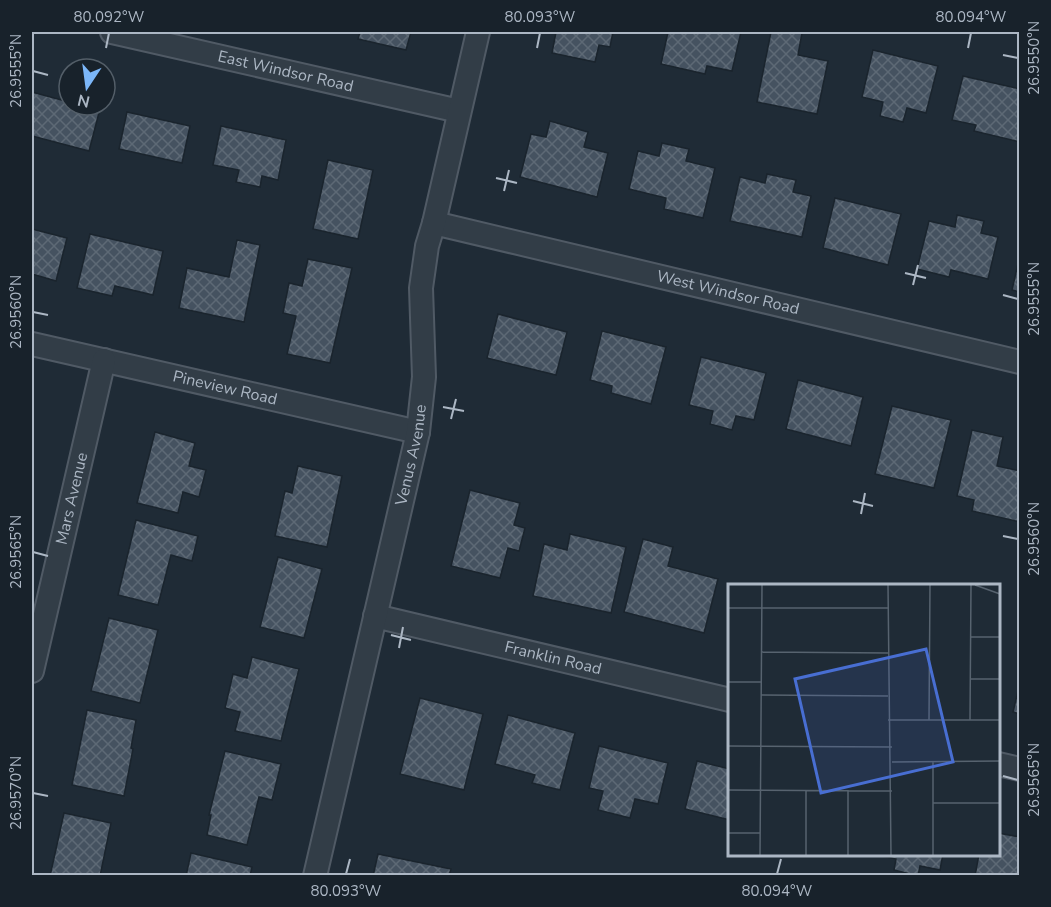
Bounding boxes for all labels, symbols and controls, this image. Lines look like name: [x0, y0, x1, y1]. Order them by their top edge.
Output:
text: 80.092°W: [74, 7, 145, 27]
text: 80.093°W: [505, 7, 576, 27]
text: 80.094°W: [936, 7, 1007, 27]
text: 26.9550°N: [1024, 21, 1044, 95]
text: 26.9555°N: [6, 34, 26, 108]
street label: East Windsor Road: [216, 45, 356, 98]
north arrow: [57, 57, 117, 117]
text: N: [76, 89, 92, 113]
text: 26.9555°N: [1024, 262, 1044, 336]
street label: West Windsor Road: [654, 265, 801, 320]
text: 26.9560°N: [6, 275, 26, 349]
street label: Pineview Road: [171, 365, 279, 411]
street label: Venus Avenue: [390, 403, 432, 509]
street label: Mars Avenue: [51, 450, 93, 547]
text: 26.9560°N: [1024, 502, 1044, 576]
text: 26.9565°N: [6, 515, 26, 589]
inset map: [728, 584, 1000, 856]
street label: Franklin Road: [502, 636, 604, 680]
text: 26.9565°N: [1024, 743, 1044, 817]
text: 26.9570°N: [6, 756, 26, 830]
text: 80.093°W: [311, 881, 382, 901]
text: 80.094°W: [742, 881, 813, 901]

